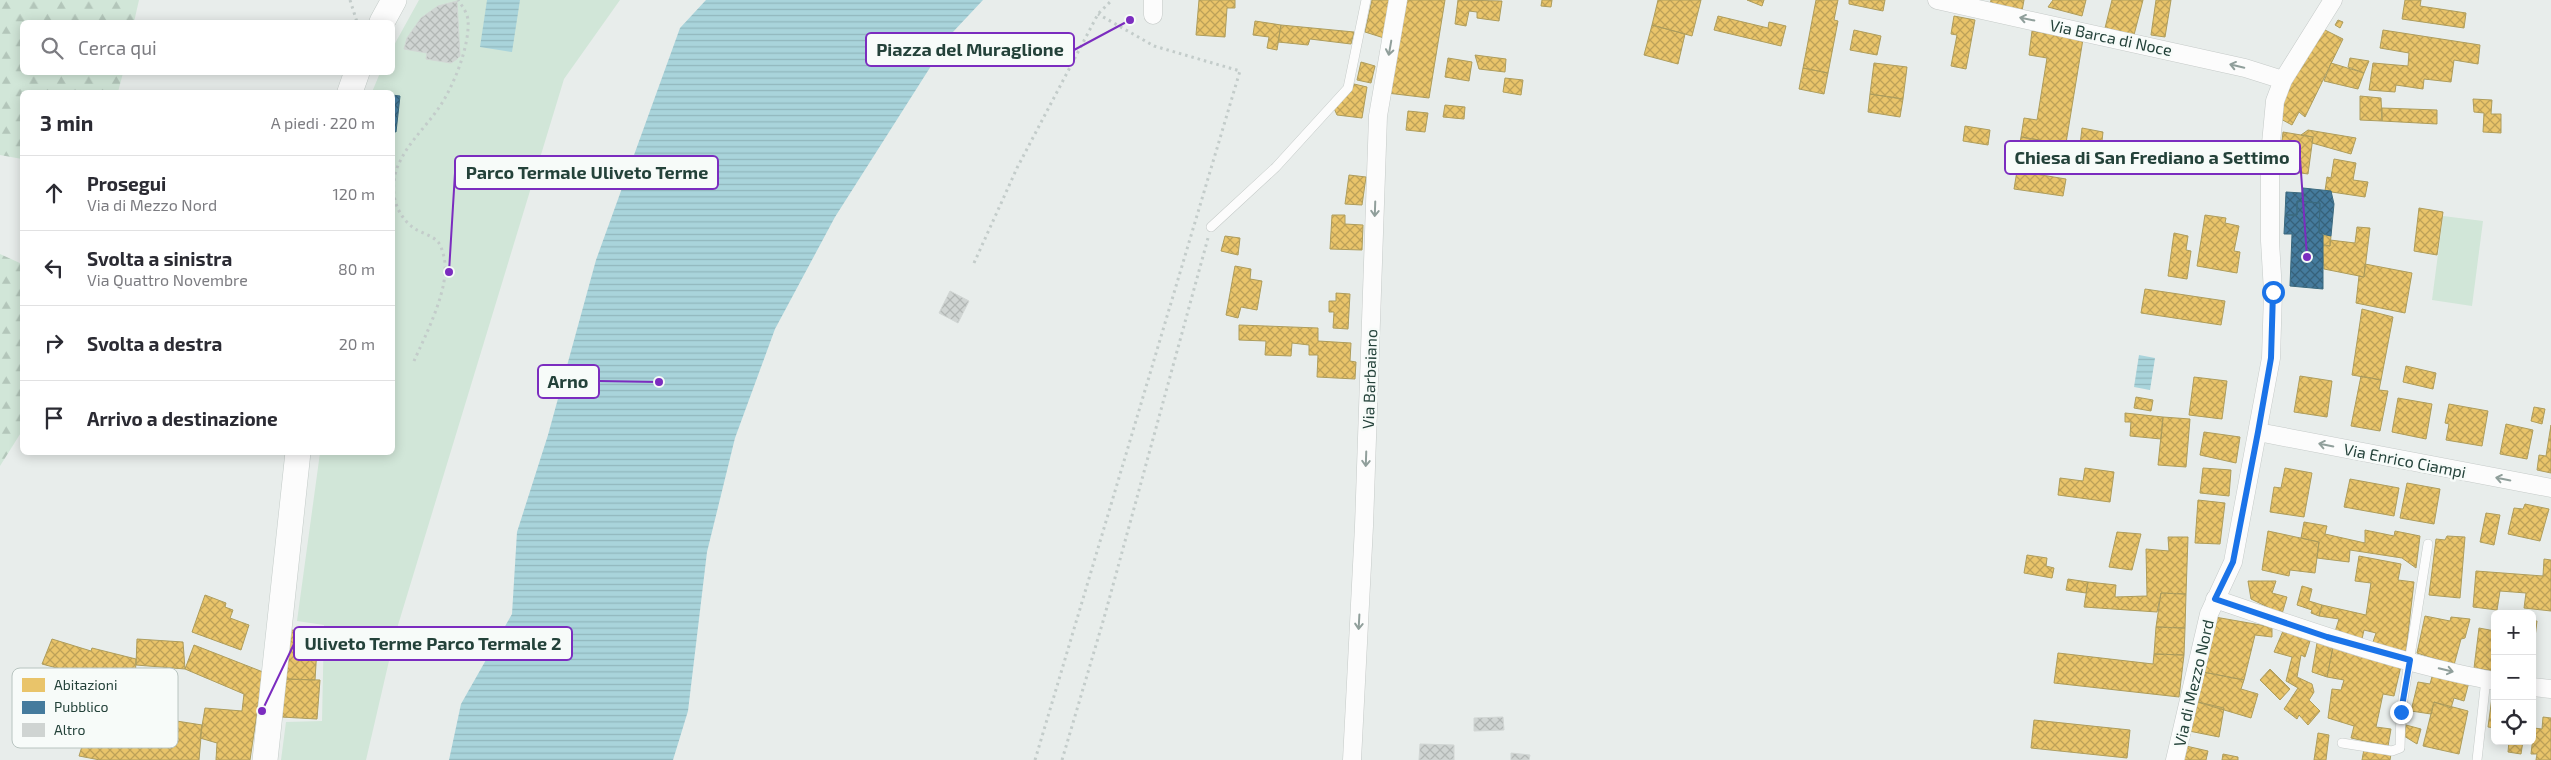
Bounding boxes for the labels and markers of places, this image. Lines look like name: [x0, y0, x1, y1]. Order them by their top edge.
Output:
callout: Piazza del Muraglione: [866, 33, 1074, 66]
callout: Chiesa di San Frediano a Settimo: [2005, 141, 2300, 174]
callout: Parco Termale Uliveto Terme: [455, 156, 718, 189]
callout: Arno: [538, 365, 599, 398]
callout: Uliveto Terme Parco Termale 2: [294, 627, 572, 660]

